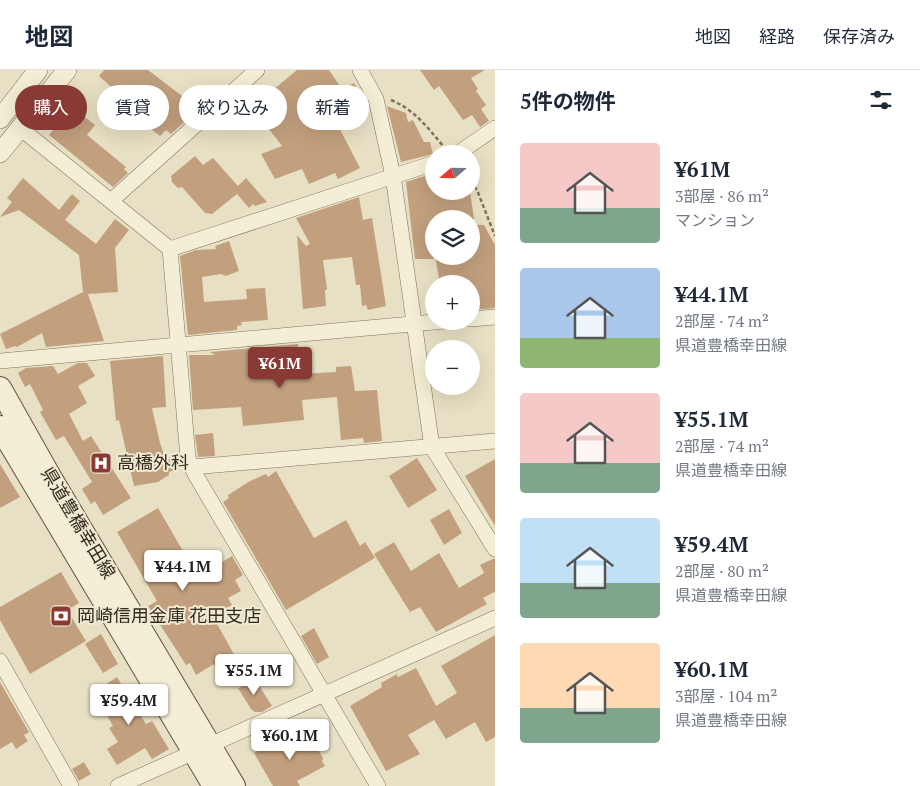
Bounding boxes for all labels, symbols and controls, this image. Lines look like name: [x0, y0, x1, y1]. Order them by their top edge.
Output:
text: 地図: [25, 20, 73, 52]
text: 地図: [695, 24, 731, 48]
text: 経路: [759, 24, 795, 48]
text: 保存済み: [823, 24, 895, 48]
chip: 購入: [15, 85, 87, 130]
chip: 賃貸: [97, 85, 169, 130]
chip: 絞り込み: [179, 85, 287, 130]
chip: 新着: [297, 85, 369, 130]
icon: filters: [867, 86, 895, 114]
text: 5件の物件: [520, 87, 616, 115]
north arrow: [425, 145, 480, 200]
map controls: [425, 145, 480, 395]
text: ¥61M: [675, 155, 730, 183]
icon: home: [560, 163, 620, 223]
text: 3部屋 · 86 m²: [675, 185, 769, 207]
text: マンション: [675, 209, 755, 231]
button: layers: [425, 210, 480, 265]
button: +: [425, 275, 480, 330]
text: ¥44.1M: [675, 280, 748, 308]
icon: home: [560, 288, 620, 348]
text: 2部屋 · 74 m²: [675, 310, 769, 332]
text: 県道豊橋幸田線: [675, 334, 787, 356]
button: −: [425, 340, 480, 395]
pin: ¥61M: [250, 346, 310, 389]
text: ¥61M: [259, 352, 301, 374]
text: ¥55.1M: [675, 405, 748, 433]
icon: home: [560, 413, 620, 473]
text: 2部屋 · 74 m²: [675, 435, 769, 457]
place label: 高橋外科: [117, 450, 189, 474]
hospital icon: 高橋外科: [89, 451, 113, 475]
text: 県道豊橋幸田線: [675, 459, 787, 481]
street label: 県道豊橋幸田線: [36, 462, 122, 583]
text: ¥59.4M: [675, 530, 748, 558]
icon: home: [560, 538, 620, 598]
pin: ¥44.1M: [142, 550, 224, 592]
text: ¥44.1M: [155, 555, 211, 577]
text: 2部屋 · 80 m²: [675, 560, 769, 582]
text: 県道豊橋幸田線: [675, 584, 787, 606]
place label: 岡崎信用金庫 花田支店: [77, 603, 261, 627]
bank icon: 岡崎信用金庫 花田支店: [49, 604, 73, 628]
pin: ¥55.1M: [213, 654, 295, 696]
text: ¥60.1M: [675, 655, 748, 683]
text: ¥55.1M: [226, 659, 282, 681]
icon: home: [560, 663, 620, 723]
pin: ¥59.4M: [88, 684, 170, 726]
text: 3部屋 · 104 m²: [675, 685, 777, 707]
text: ¥59.4M: [101, 689, 157, 711]
text: 県道豊橋幸田線: [675, 709, 787, 731]
pin: ¥60.1M: [249, 718, 331, 761]
text: ¥60.1M: [262, 724, 318, 746]

